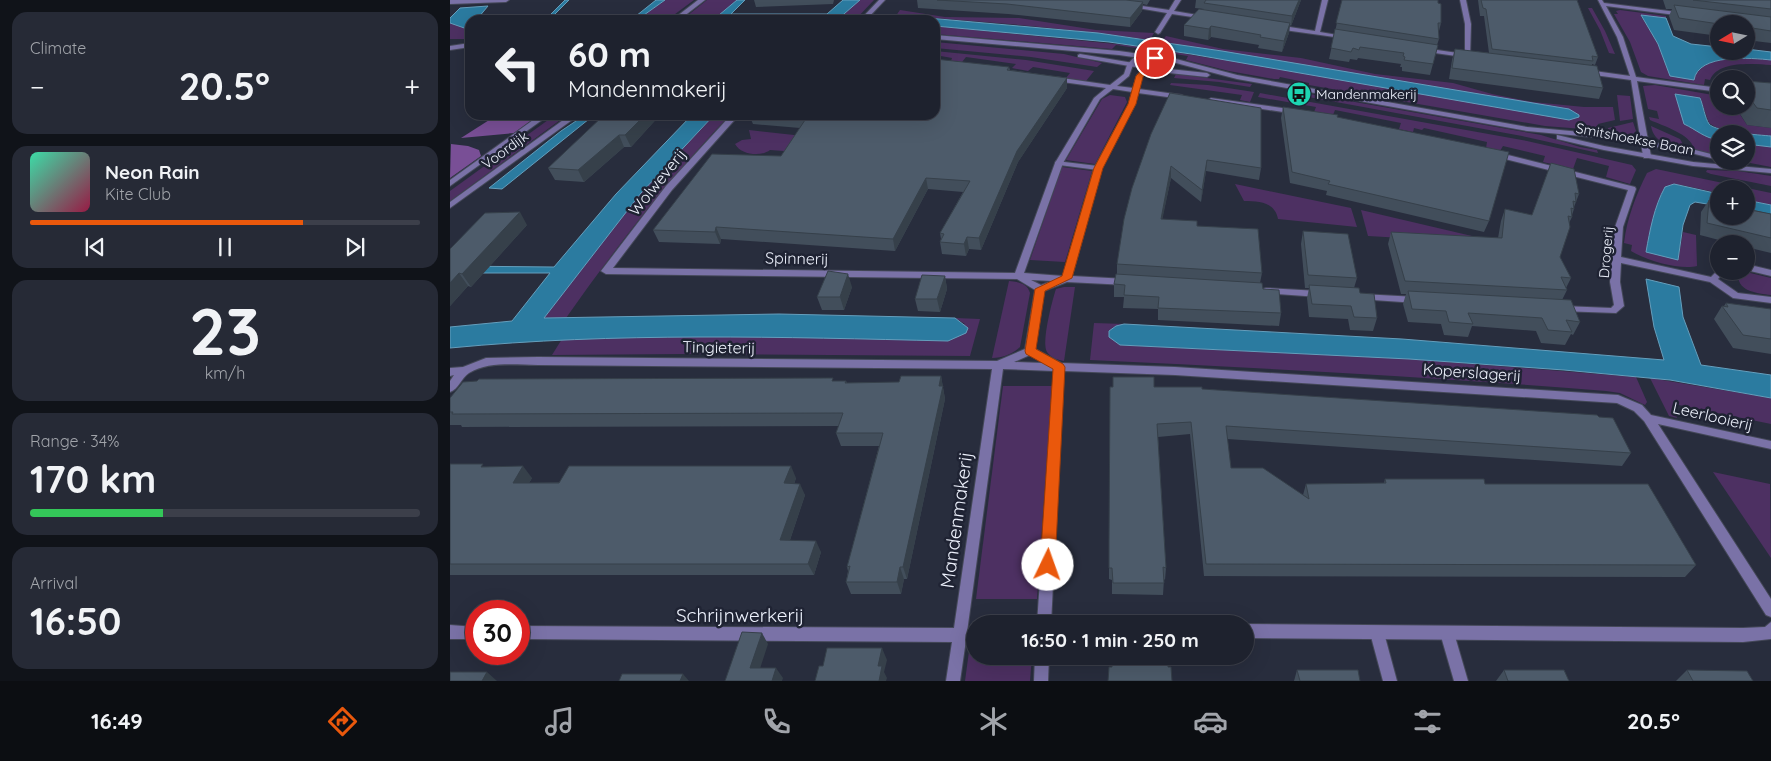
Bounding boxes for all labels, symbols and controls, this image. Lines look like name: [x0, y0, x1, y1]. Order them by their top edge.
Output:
north arrow: [1710, 15, 1755, 60]
map controls: [1710, 15, 1755, 280]
text: 60 m: [568, 32, 651, 76]
icon: left: [485, 35, 550, 100]
pin: [1134, 37, 1176, 79]
text: Climate: [30, 38, 86, 58]
icon: arrive: [1141, 44, 1169, 72]
text: 20.5°: [179, 62, 270, 110]
text: −: [30, 69, 45, 104]
text: +: [404, 69, 420, 104]
button: search: [1710, 70, 1755, 115]
text: Mandenmakerij: [568, 75, 727, 103]
bus stop icon: Mandenmakerij: [1286, 81, 1312, 107]
place label: Mandenmakerij: [1316, 85, 1417, 103]
street label: Smitshoekse Baan: [1575, 119, 1695, 159]
button: layers: [1710, 125, 1755, 170]
street label: Voordijk: [478, 127, 532, 173]
street label: Wolweverij: [624, 144, 690, 220]
text: Neon Rain: [105, 160, 200, 184]
button: +: [1710, 180, 1755, 225]
text: Kite Club: [105, 184, 171, 204]
street label: Drogerij: [1595, 225, 1617, 279]
icon: previous: [81, 233, 109, 261]
icon: pause: [211, 233, 239, 261]
icon: next: [341, 233, 369, 261]
button: −: [1710, 235, 1755, 280]
street label: Spinnerij: [765, 247, 829, 269]
text: 23: [189, 290, 261, 371]
street label: Tingieterij: [682, 336, 756, 358]
street label: Koperslagerij: [1422, 359, 1522, 385]
text: km/h: [205, 363, 245, 383]
street label: Leerlooierij: [1671, 397, 1755, 435]
text: Range · 34%: [30, 431, 120, 451]
street label: Mandenmakerij: [935, 450, 977, 590]
text: 170 km: [30, 455, 156, 503]
position arrow: [1021, 538, 1073, 590]
text: Arrival: [30, 573, 78, 593]
text: 16:50: [30, 597, 121, 645]
speed limit sign: 30: [465, 600, 530, 665]
street label: Schrijnwerkerij: [676, 603, 804, 627]
text: 16:50 · 1 min · 250 m: [1021, 628, 1199, 652]
icon: directions: [325, 704, 360, 739]
icon: music: [542, 704, 577, 739]
icon: phone: [759, 704, 794, 739]
icon: climate: [976, 704, 1011, 739]
icon: car: [1193, 704, 1228, 739]
icon: filters: [1410, 704, 1445, 739]
text: 16:49: [91, 707, 143, 735]
text: 20.5°: [1627, 707, 1680, 735]

